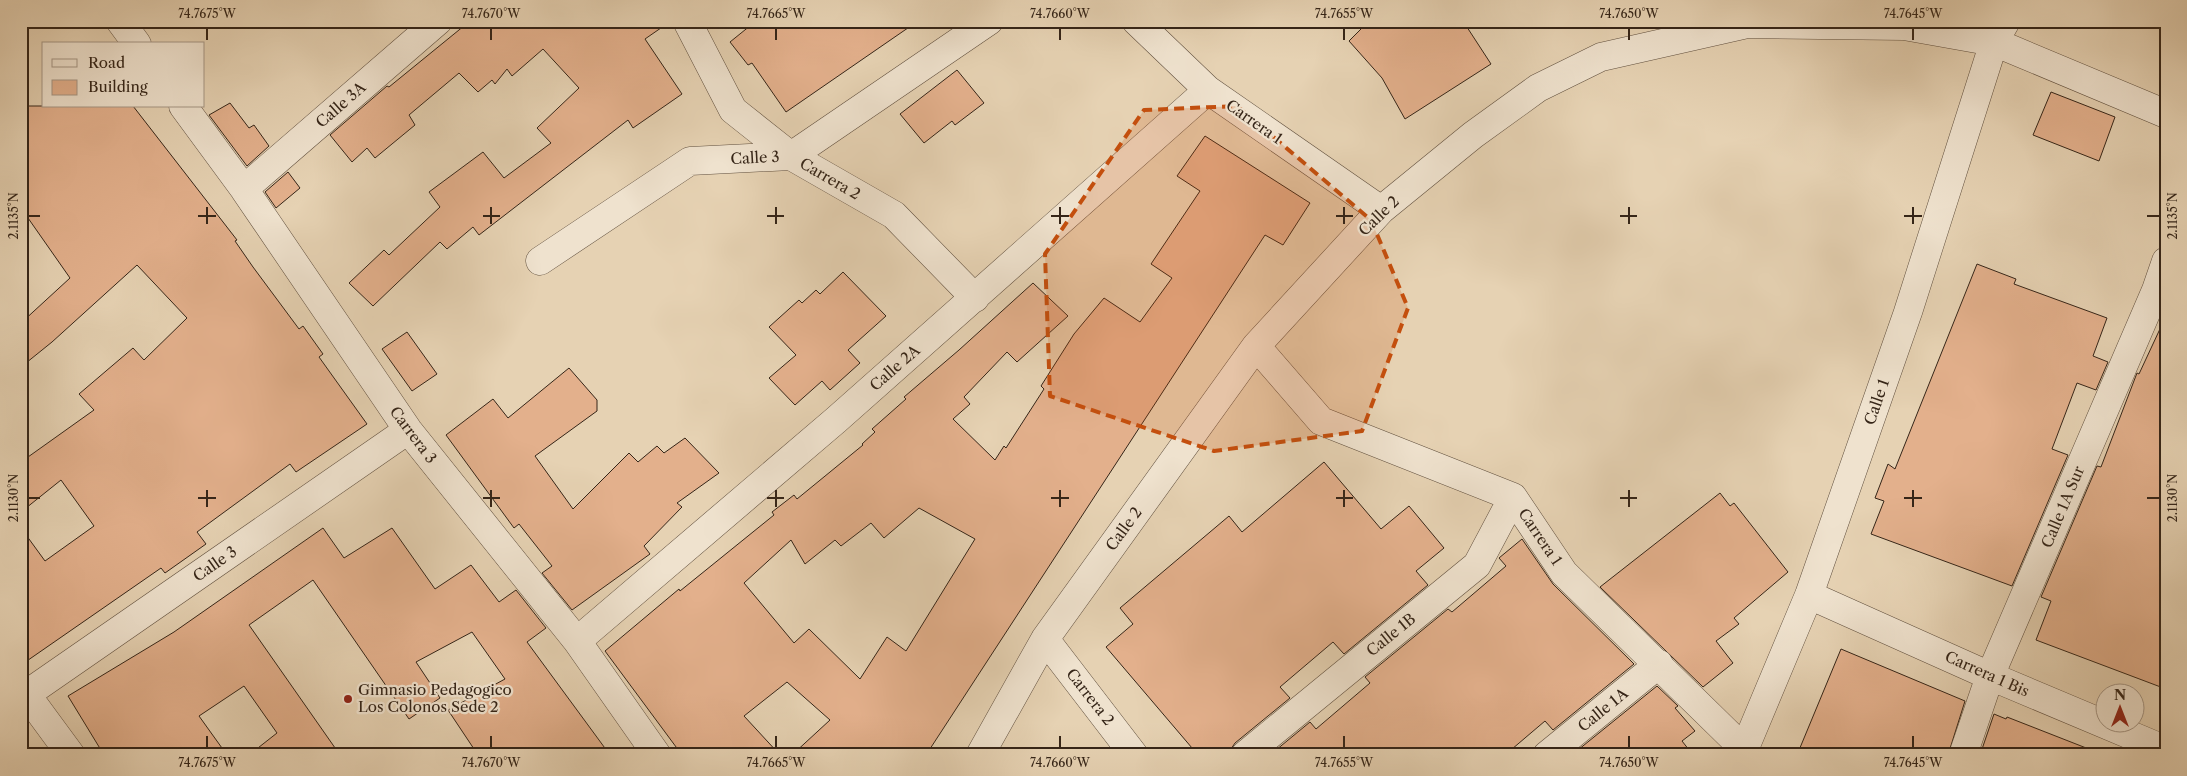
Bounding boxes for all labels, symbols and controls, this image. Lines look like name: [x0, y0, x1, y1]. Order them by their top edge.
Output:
text: 74.7675°W: [178, 6, 237, 21]
text: 74.7670°W: [462, 6, 521, 21]
text: 74.7665°W: [747, 6, 806, 21]
text: 74.7660°W: [1030, 6, 1091, 21]
text: 74.7655°W: [1315, 6, 1374, 21]
text: 74.7650°W: [1599, 6, 1660, 21]
text: 74.7645°W: [1884, 6, 1943, 21]
legend: [42, 42, 205, 108]
text: Road: [88, 53, 125, 72]
text: Building: [88, 77, 148, 96]
street label: Calle 3A: [312, 77, 370, 132]
street label: Carrera 1: [1222, 95, 1287, 148]
street label: Calle 3: [730, 147, 780, 168]
street label: Carrera 2: [797, 154, 864, 204]
text: 2.1135°N: [6, 192, 21, 240]
street label: Calle 2: [1354, 192, 1403, 240]
text: 2.1135°N: [2165, 192, 2180, 240]
street label: Calle 2A: [866, 340, 924, 395]
street label: Calle 1: [1860, 376, 1893, 427]
street label: Carrera 3: [386, 402, 441, 467]
street label: Calle 1A Sur: [2037, 462, 2089, 551]
text: 2.1130°N: [6, 474, 21, 522]
text: 2.1130°N: [2165, 474, 2180, 522]
street label: Calle 2: [1101, 503, 1146, 554]
street label: Carrera 1: [1514, 505, 1567, 569]
street label: Calle 3: [189, 542, 240, 585]
street label: Calle 1B: [1362, 609, 1419, 660]
street label: Carrera 1 Bis: [1942, 647, 2032, 701]
street label: Carrera 2: [1062, 664, 1118, 729]
place label: Gimnasio Pedagogico Los Colonos Sede 2: [358, 680, 512, 716]
street label: Calle 1A: [1574, 683, 1632, 736]
north arrow: [2094, 684, 2144, 734]
text: N: [2114, 686, 2126, 704]
marker: Gimnasio Pedagogico Los Colonos Sede 2: [342, 693, 354, 705]
text: 74.7675°W: [178, 755, 237, 770]
text: 74.7670°W: [462, 755, 521, 770]
text: 74.7665°W: [747, 755, 806, 770]
text: 74.7660°W: [1030, 755, 1091, 770]
text: 74.7655°W: [1315, 755, 1374, 770]
text: 74.7650°W: [1599, 755, 1660, 770]
text: 74.7645°W: [1884, 755, 1943, 770]

